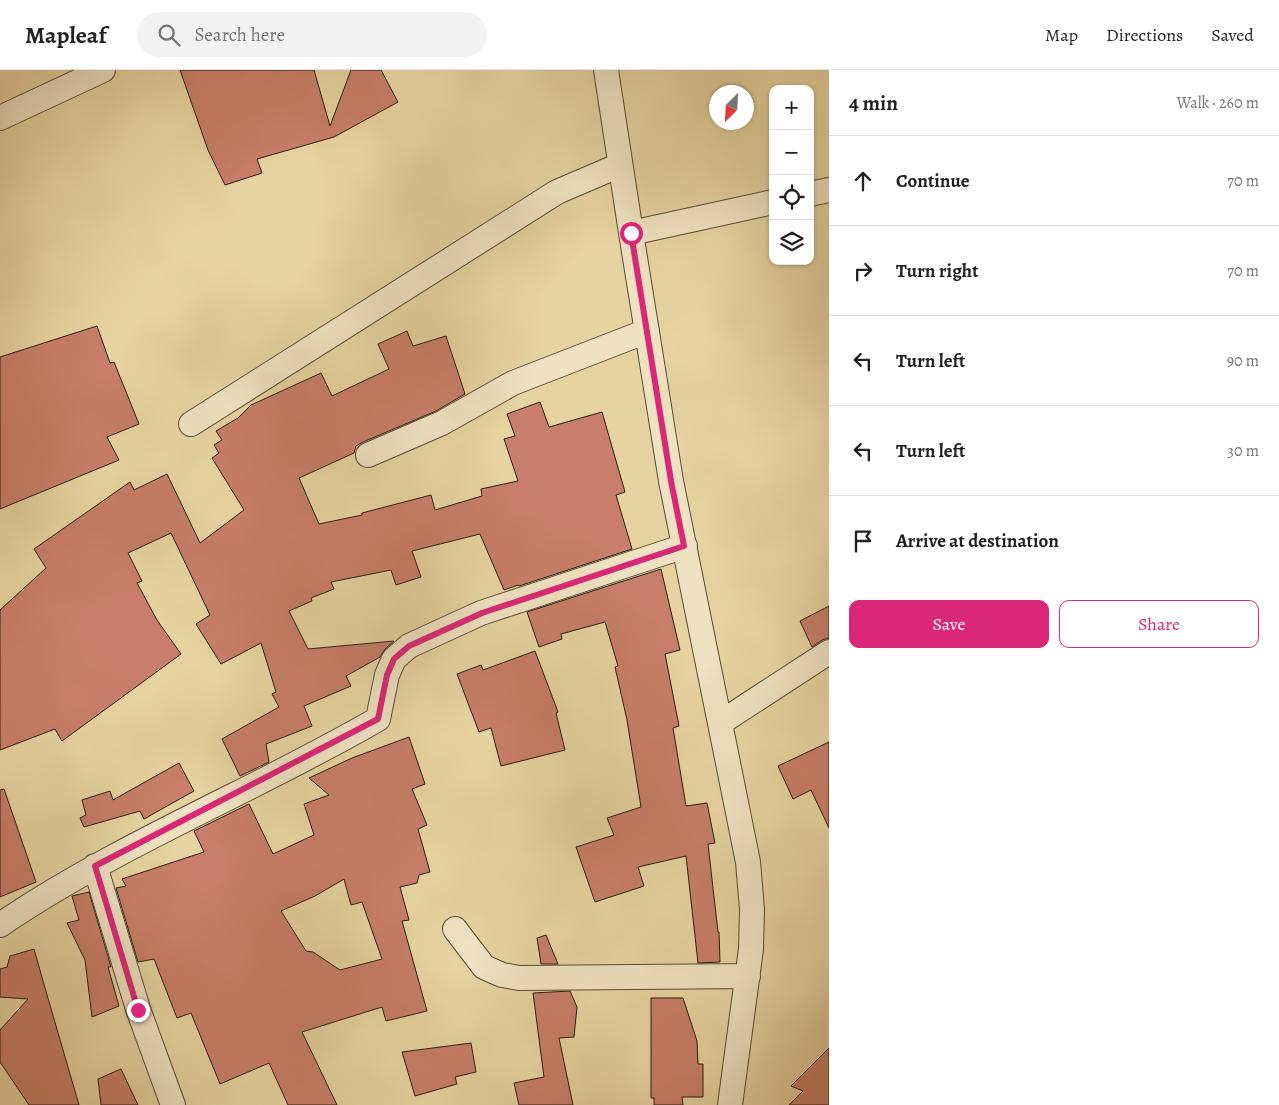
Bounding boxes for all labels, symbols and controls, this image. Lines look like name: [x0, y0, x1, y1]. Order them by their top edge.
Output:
search box: [137, 12, 487, 57]
text: Mapleaf: [25, 19, 107, 51]
icon: search: [155, 21, 183, 49]
text: Search here: [195, 22, 285, 48]
text: Map: [1045, 23, 1078, 47]
text: Directions: [1106, 23, 1183, 47]
text: Saved: [1211, 23, 1254, 47]
north arrow: [709, 85, 754, 130]
map controls: [769, 85, 814, 265]
button: +: [769, 85, 814, 130]
text: 4 min: [849, 89, 898, 117]
text: Walk · 260 m: [1177, 92, 1259, 114]
button: −: [769, 130, 814, 175]
icon: ahead: [849, 167, 877, 195]
text: Continue: [896, 168, 970, 194]
text: 70 m: [1227, 170, 1259, 192]
button: locate: [769, 175, 814, 220]
button: layers: [769, 220, 814, 265]
route start: [620, 222, 643, 245]
icon: right: [849, 257, 877, 285]
text: Turn right: [896, 258, 978, 284]
text: 70 m: [1227, 260, 1259, 282]
icon: left: [849, 347, 877, 375]
text: Turn left: [896, 348, 965, 374]
text: 90 m: [1227, 350, 1259, 372]
icon: left: [849, 437, 877, 465]
text: Turn left: [896, 438, 965, 464]
text: 30 m: [1227, 440, 1259, 462]
icon: arrive: [849, 527, 877, 555]
text: Arrive at destination: [896, 528, 1059, 554]
button: Save: [849, 600, 1049, 648]
button: Share: [1059, 600, 1259, 648]
route end: [127, 999, 150, 1022]

